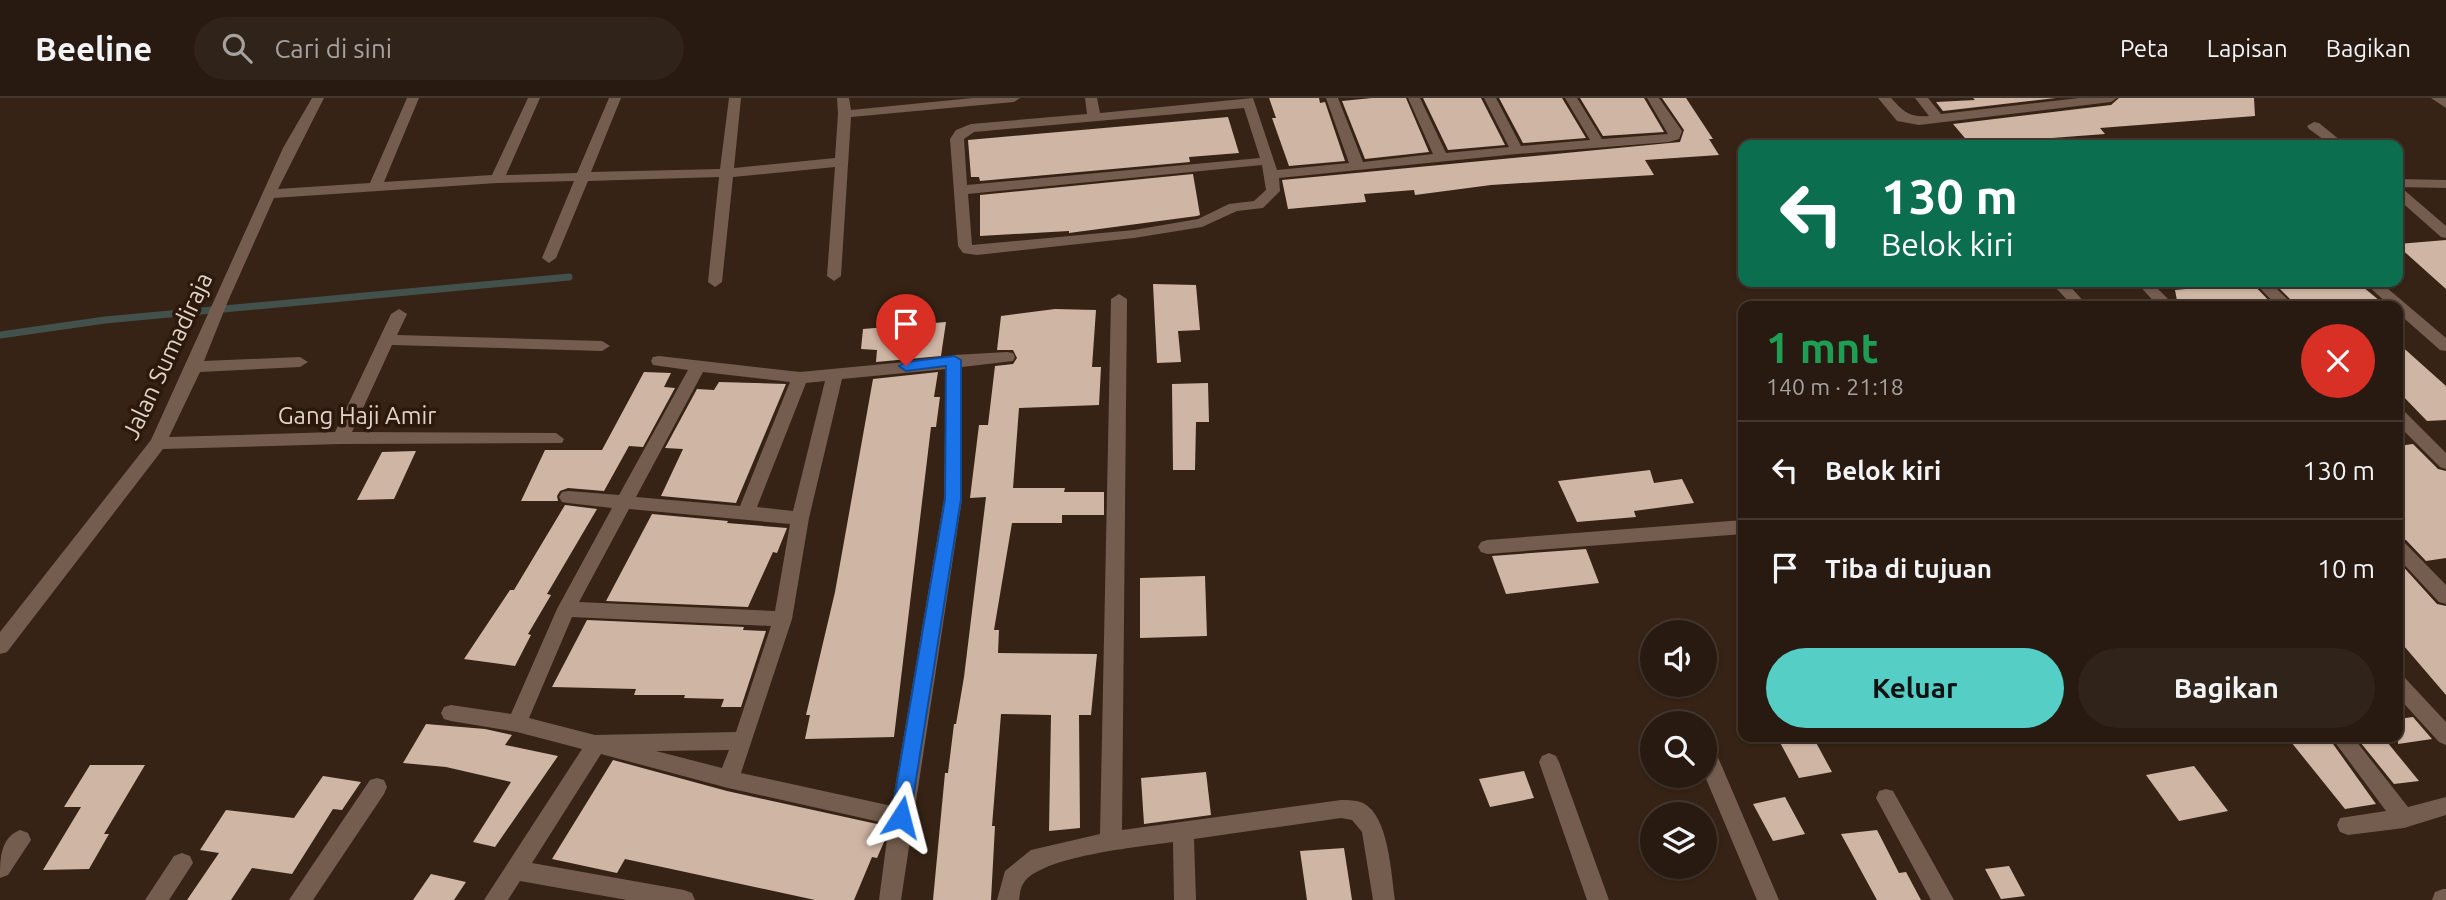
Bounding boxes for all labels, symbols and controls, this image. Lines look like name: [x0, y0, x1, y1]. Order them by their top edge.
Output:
search box: [194, 17, 684, 80]
icon: search: [218, 29, 256, 67]
text: Beeline: [35, 30, 152, 67]
text: Cari di sini: [274, 34, 392, 63]
text: Peta: [2120, 35, 2169, 62]
text: Lapisan: [2207, 35, 2288, 62]
text: Bagikan: [2326, 35, 2411, 62]
icon: left: [1766, 168, 1857, 259]
text: 130 m: [1881, 168, 2018, 223]
text: Belok kiri: [1881, 226, 2013, 262]
street label: Jalan Sumadiraja: [117, 268, 217, 444]
pin: [876, 294, 936, 366]
icon: arrive: [887, 305, 925, 343]
text: 1 mnt: [1766, 324, 1879, 371]
button: close: [2301, 324, 2375, 398]
text: 140 m · 21:18: [1766, 374, 1904, 399]
street label: Gang Haji Amir: [278, 402, 436, 429]
icon: left: [1766, 451, 1804, 489]
text: Belok kiri: [1825, 456, 1941, 485]
text: 130 m: [2303, 456, 2375, 485]
icon: arrive: [1766, 549, 1804, 587]
text: Tiba di tujuan: [1825, 554, 1992, 583]
text: 10 m: [2317, 554, 2375, 583]
map controls: [1640, 620, 1717, 879]
button: sound: [1640, 620, 1717, 697]
button: Keluar: [1766, 648, 2064, 728]
button: Bagikan: [2078, 648, 2375, 728]
button: search: [1640, 711, 1717, 788]
position arrow: [864, 780, 938, 854]
button: layers: [1640, 802, 1717, 879]

